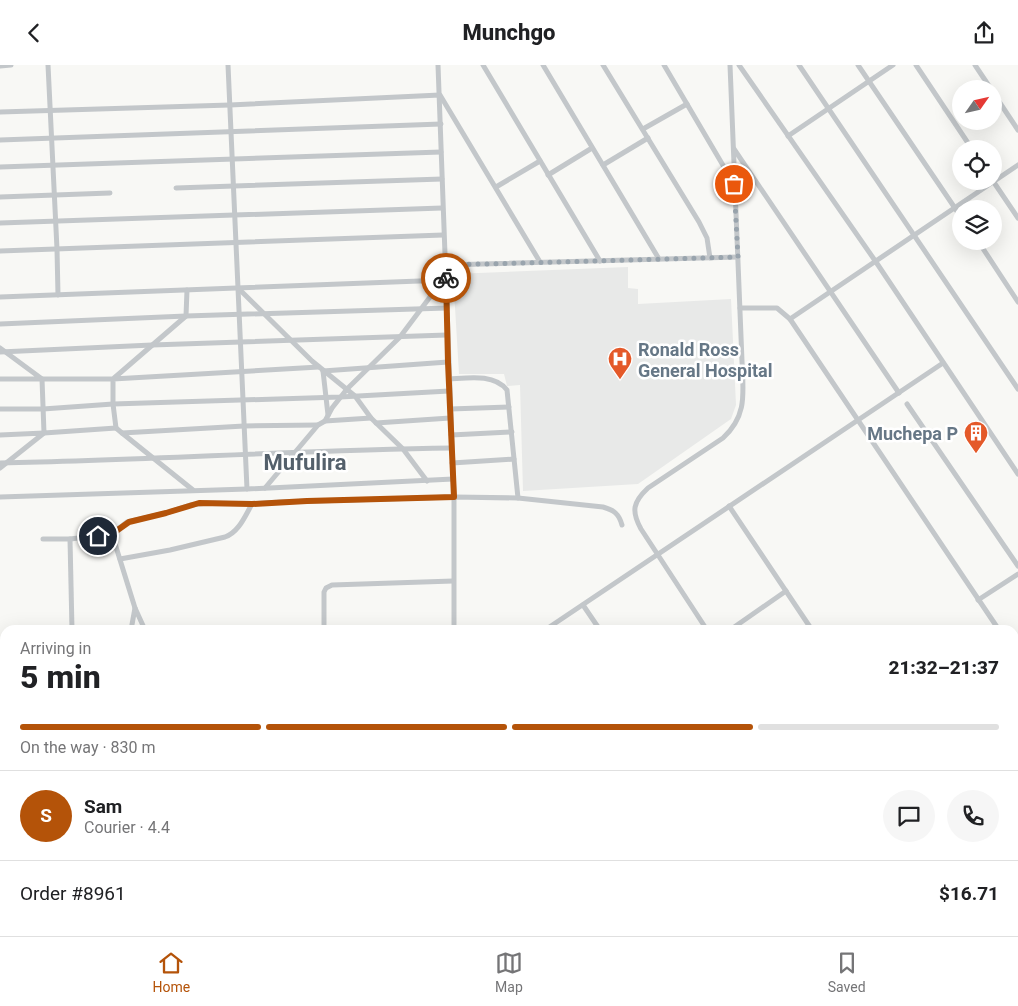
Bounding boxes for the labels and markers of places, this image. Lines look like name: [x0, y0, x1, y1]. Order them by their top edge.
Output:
pin: [713, 163, 755, 205]
place label: Ronald Ross General Hospital: [638, 339, 772, 381]
hospital icon: Ronald Ross General Hospital: [607, 346, 633, 380]
building icon: Muchepa P: [963, 420, 989, 454]
place label: Muchepa P: [867, 423, 958, 444]
pin: [77, 515, 119, 557]

